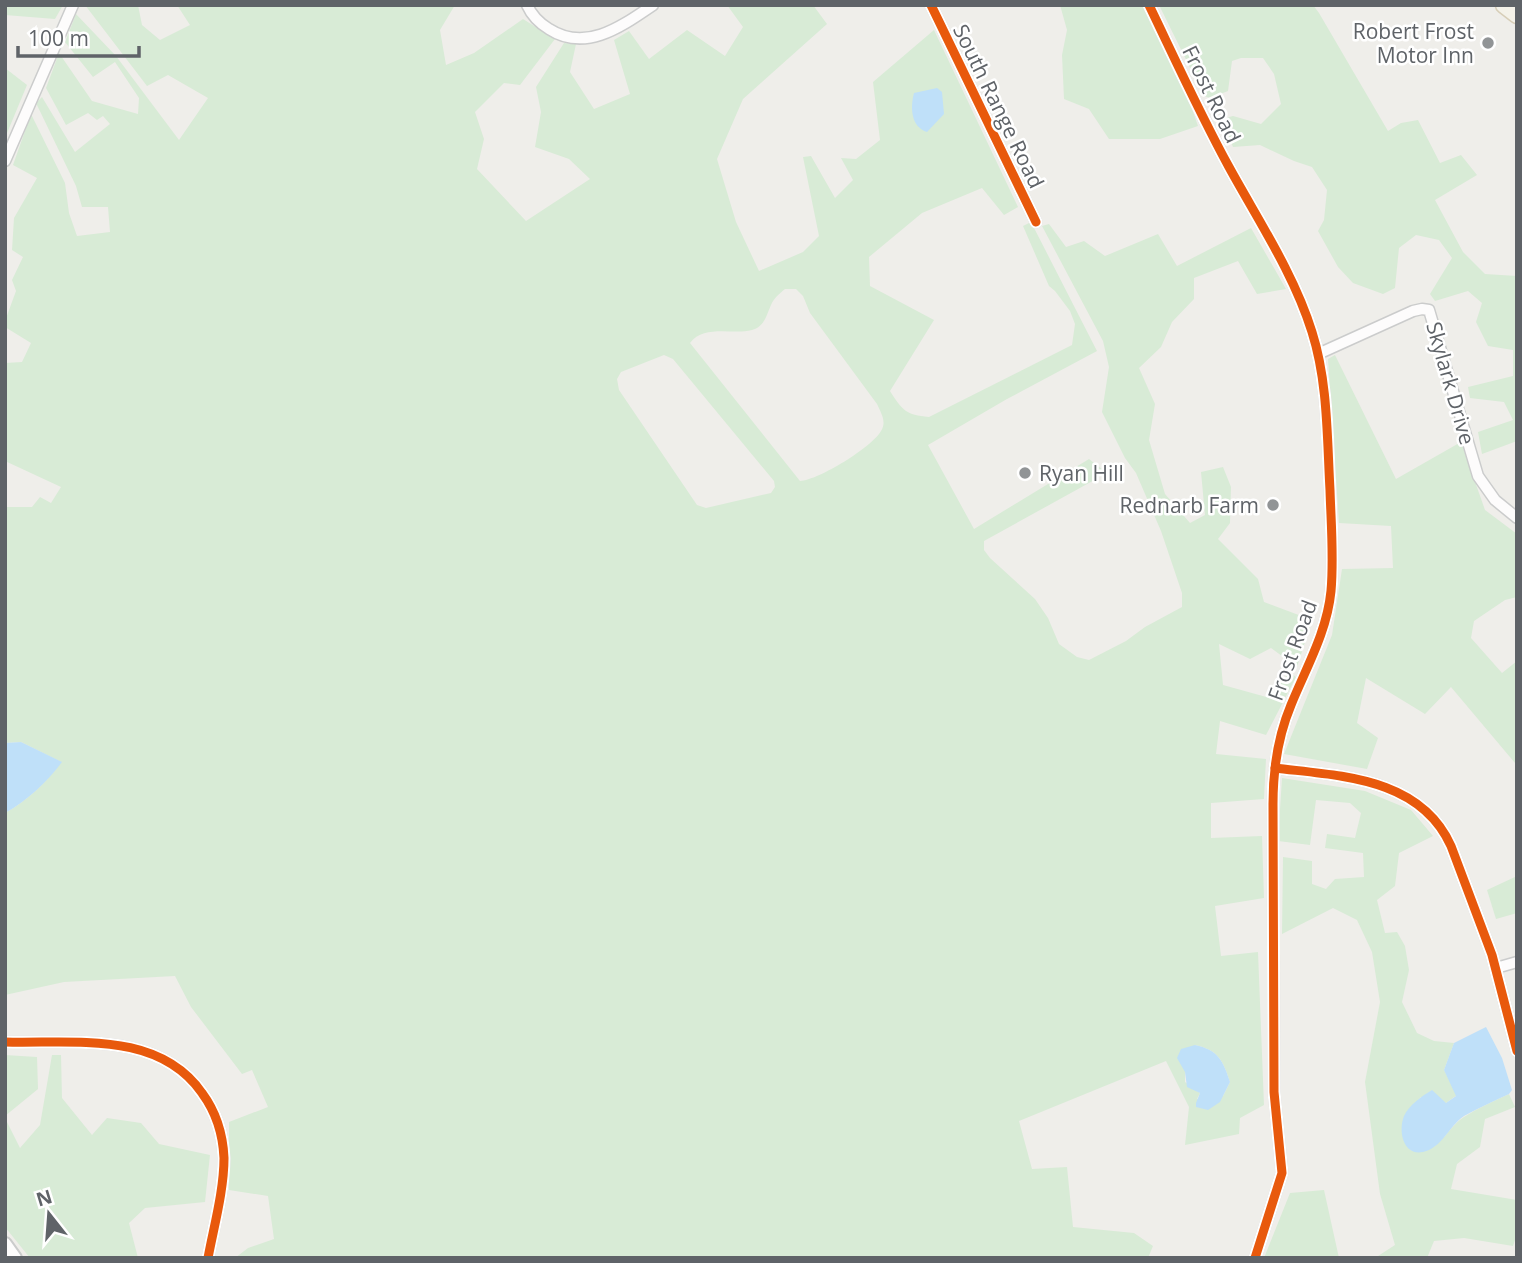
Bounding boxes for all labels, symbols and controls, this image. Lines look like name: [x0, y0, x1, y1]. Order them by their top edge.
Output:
scale bar: [18, 14, 138, 58]
place label: Robert Frost Motor Inn: [1353, 17, 1474, 69]
street label: South Range Road: [947, 19, 1051, 193]
text: 100 m: [28, 24, 89, 52]
marker: Robert Frost Motor Inn: [1480, 35, 1496, 51]
street label: Frost Road: [1176, 41, 1248, 147]
street label: Skylark Drive: [1420, 318, 1482, 448]
place label: Ryan Hill: [1039, 459, 1124, 487]
marker: Ryan Hill: [1017, 465, 1033, 481]
place label: Rednarb Farm: [1119, 491, 1259, 519]
marker: Rednarb Farm: [1265, 497, 1281, 513]
street label: Frost Road: [1261, 596, 1323, 704]
north arrow: [14, 1179, 84, 1249]
text: N: [33, 1183, 55, 1212]

